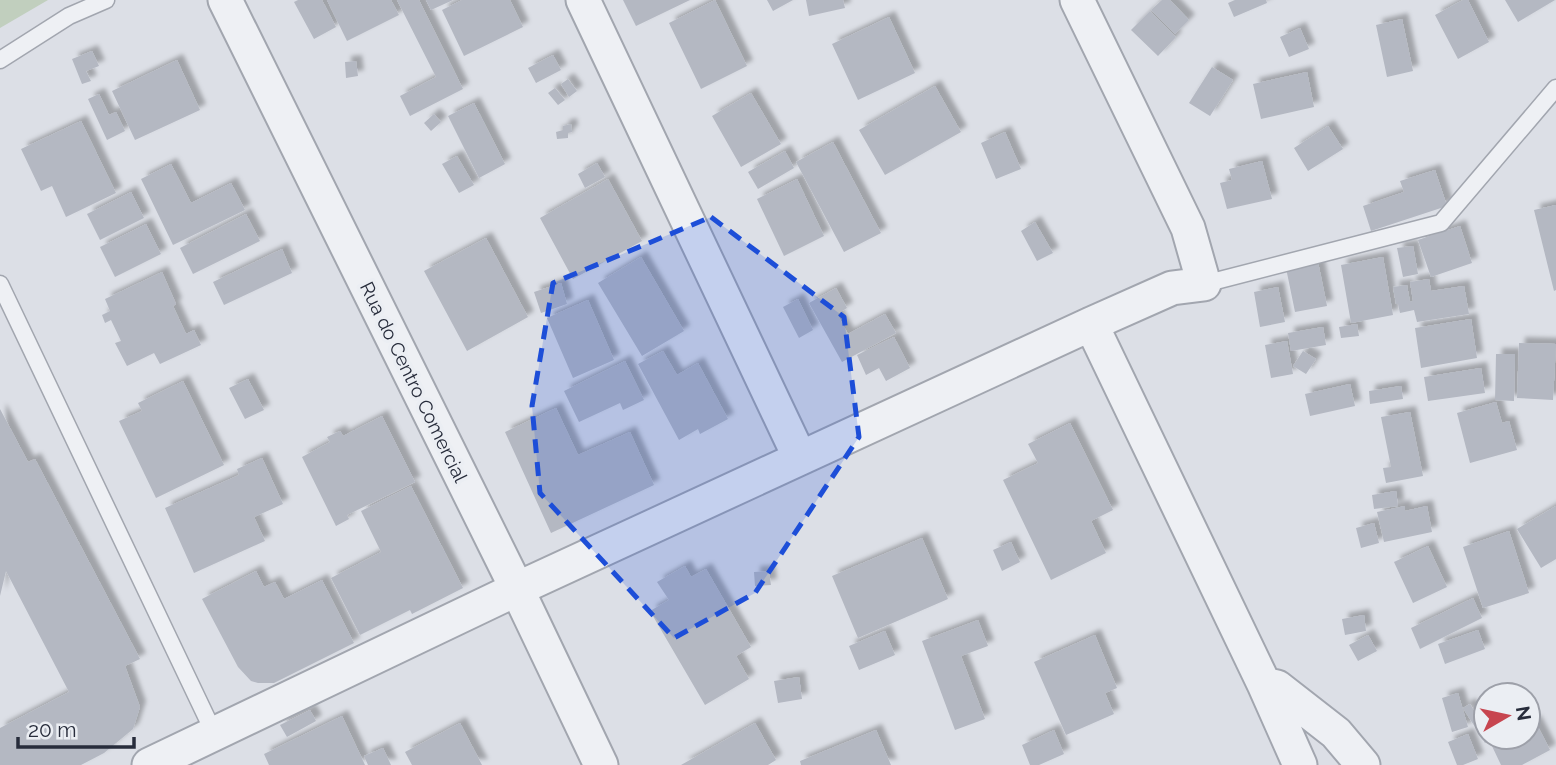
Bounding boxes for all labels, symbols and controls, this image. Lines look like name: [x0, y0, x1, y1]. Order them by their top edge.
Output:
street label: Rua do Centro Comercial: [356, 278, 473, 487]
north arrow: [1472, 681, 1542, 751]
text: N: [1512, 704, 1536, 722]
scale bar: [18, 706, 133, 750]
text: 20 m: [28, 717, 76, 742]

